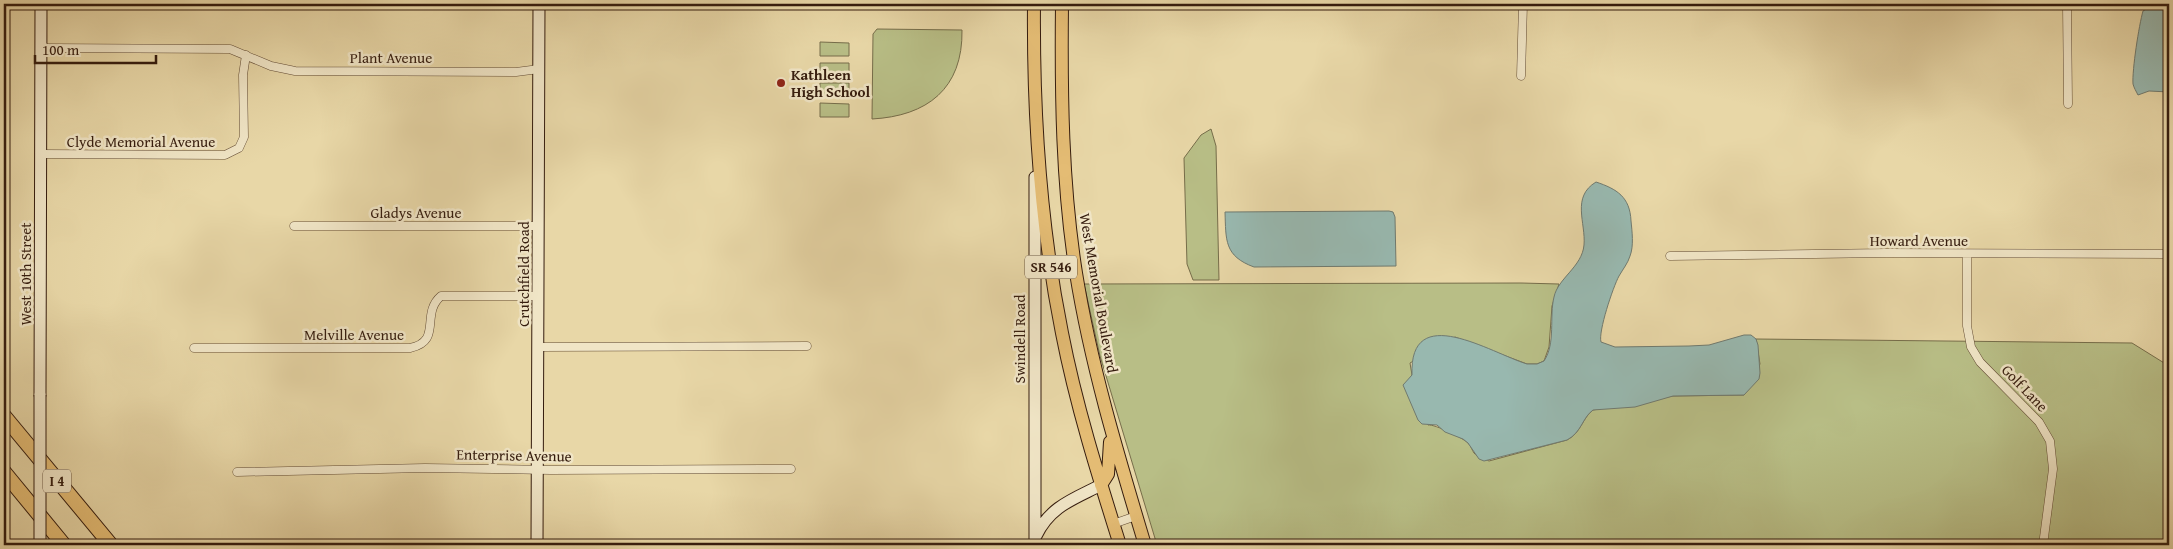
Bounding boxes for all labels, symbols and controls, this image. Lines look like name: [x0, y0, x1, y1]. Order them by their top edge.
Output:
scale bar: [35, 32, 156, 64]
text: 100 m: [42, 39, 80, 60]
street label: Plant Avenue: [350, 47, 432, 68]
place label: Kathleen High School: [791, 64, 871, 102]
marker: Kathleen High School: [775, 77, 787, 89]
street label: Clyde Memorial Avenue: [67, 131, 215, 152]
street label: Gladys Avenue: [371, 202, 461, 223]
street label: West Memorial Boulevard: [1075, 211, 1123, 375]
street label: Crutchfield Road: [513, 221, 534, 327]
street label: West 10th Street: [15, 222, 36, 326]
street label: Howard Avenue: [1870, 230, 1968, 251]
road number: SR 546: [1025, 256, 1077, 278]
street label: Swindell Road: [1009, 295, 1030, 383]
street label: Melville Avenue: [304, 324, 404, 345]
street label: Golf Lane: [1997, 360, 2053, 416]
street label: Enterprise Avenue: [456, 443, 572, 467]
road number: I 4: [43, 470, 71, 492]

